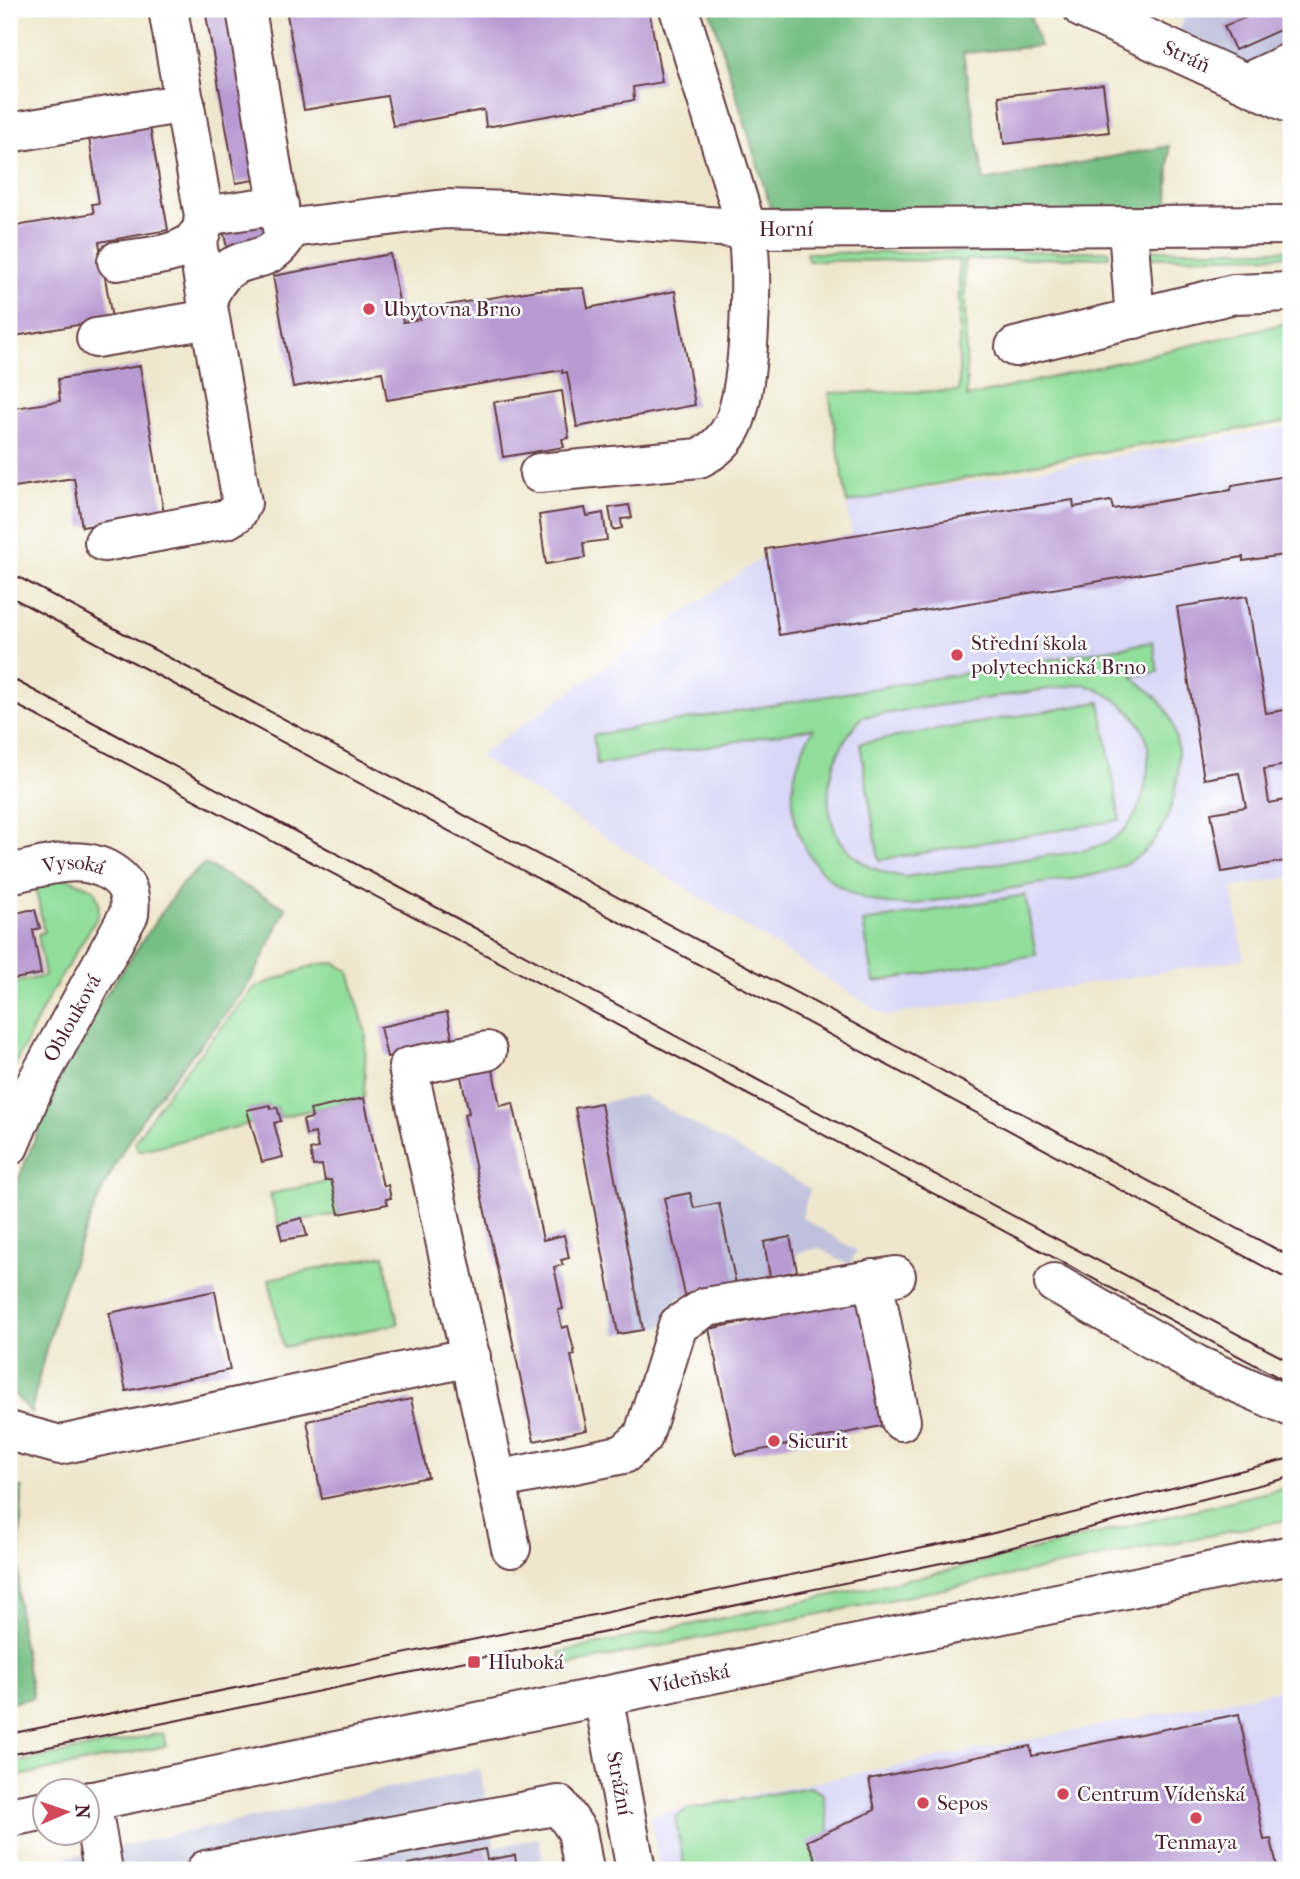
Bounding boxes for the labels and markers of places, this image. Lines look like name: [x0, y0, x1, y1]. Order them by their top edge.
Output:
place label: Ubytovna Brno: [383, 297, 521, 321]
marker: Ubytovna Brno: [361, 301, 377, 317]
place label: Střední škola polytechnická Brno: [970, 631, 1146, 679]
marker: Střední škola polytechnická Brno: [949, 647, 965, 663]
place label: Sicurit: [788, 1429, 849, 1453]
marker: Sicurit: [766, 1433, 782, 1449]
place label: Hluboká: [488, 1650, 564, 1674]
marker: Hluboká: [466, 1654, 482, 1670]
place label: Centrum Vídeňská: [1077, 1782, 1246, 1806]
marker: Centrum Vídeňská: [1055, 1786, 1071, 1802]
place label: Sepos: [937, 1791, 988, 1815]
marker: Sepos: [915, 1795, 931, 1811]
marker: Tenmaya: [1188, 1810, 1204, 1826]
place label: Tenmaya: [1155, 1830, 1238, 1854]

